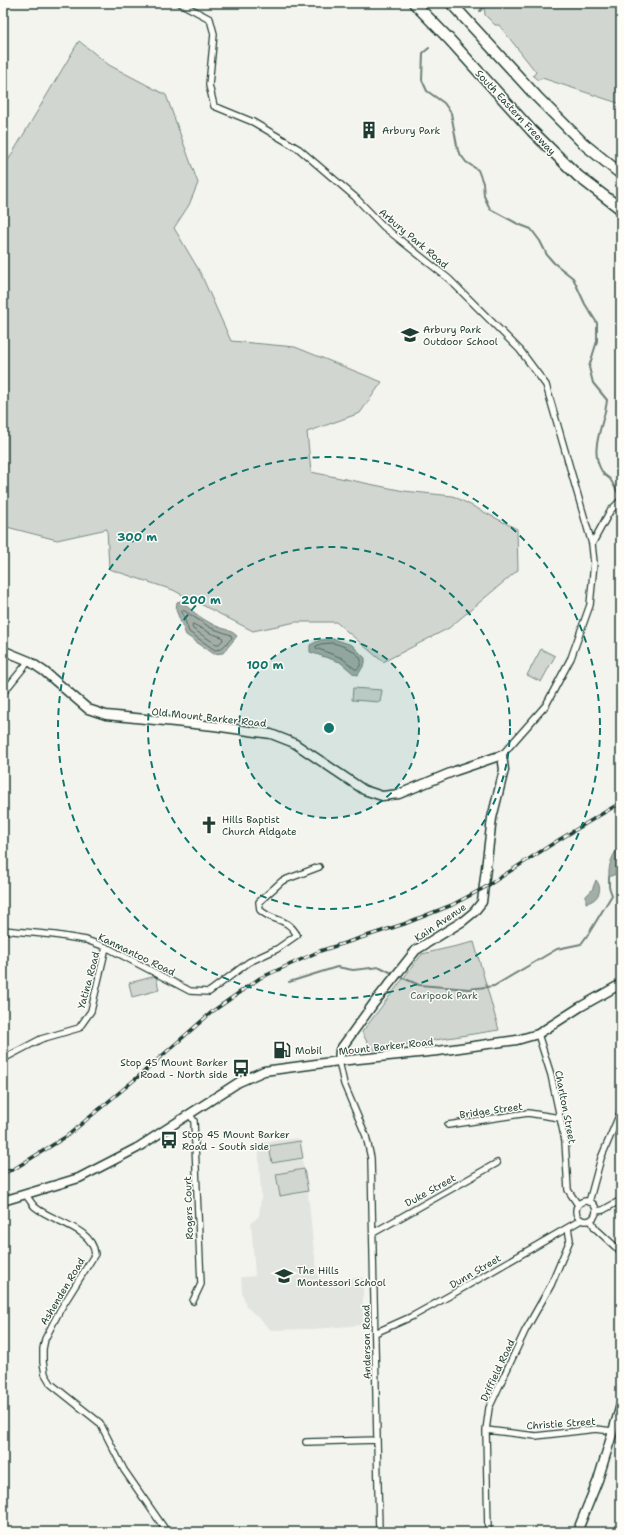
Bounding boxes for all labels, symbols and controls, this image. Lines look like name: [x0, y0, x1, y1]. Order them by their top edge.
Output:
street label: South Eastern Freeway: [473, 67, 559, 158]
building icon: Arbury Park: [359, 120, 379, 140]
place label: Arbury Park: [382, 124, 441, 137]
street label: Arbury Park Road: [376, 206, 452, 272]
place label: Arbury Park Outdoor School: [423, 323, 498, 348]
school or university icon: Arbury Park Outdoor School: [400, 325, 420, 345]
text: 300 m: [117, 529, 157, 545]
text: 200 m: [181, 592, 221, 608]
text: 100 m: [247, 657, 284, 673]
street label: Old Mount Barker Road: [151, 705, 268, 730]
centre of rings: [322, 721, 336, 735]
place label: Hills Baptist Church Aldgate: [222, 813, 297, 838]
church icon: Hills Baptist Church Aldgate: [199, 815, 219, 835]
street label: Kain Avenue: [412, 900, 469, 945]
street label: Kanmantoo Road: [96, 930, 178, 979]
street label: Yatina Road: [75, 949, 103, 1010]
park label: Caripook Park: [410, 989, 478, 1002]
street label: Mount Barker Road: [338, 1035, 435, 1058]
fuel station icon: Mobil: [272, 1040, 292, 1060]
place label: Mobil: [295, 1044, 322, 1057]
place label: Stop 45 Mount Barker Road - North side: [120, 1056, 228, 1081]
bus stop icon: Stop 45 Mount Barker Road - North side: [231, 1058, 251, 1078]
street label: Charlton Street: [552, 1069, 579, 1145]
street label: Bridge Street: [459, 1100, 524, 1121]
place label: Stop 45 Mount Barker Road - South side: [182, 1128, 290, 1153]
bus stop icon: Stop 45 Mount Barker Road - South side: [159, 1130, 179, 1150]
street label: Duke Street: [403, 1171, 458, 1210]
street label: Rogers Court: [181, 1176, 196, 1240]
street label: Dunn Street: [447, 1251, 503, 1291]
street label: Ashenden Road: [37, 1255, 88, 1327]
place label: The Hills Montessori School: [297, 1264, 386, 1289]
school or university icon: The Hills Montessori School: [274, 1266, 294, 1286]
street label: Anderson Road: [359, 1304, 374, 1380]
street label: Driffield Road: [477, 1336, 518, 1403]
street label: Christie Street: [526, 1415, 596, 1432]

